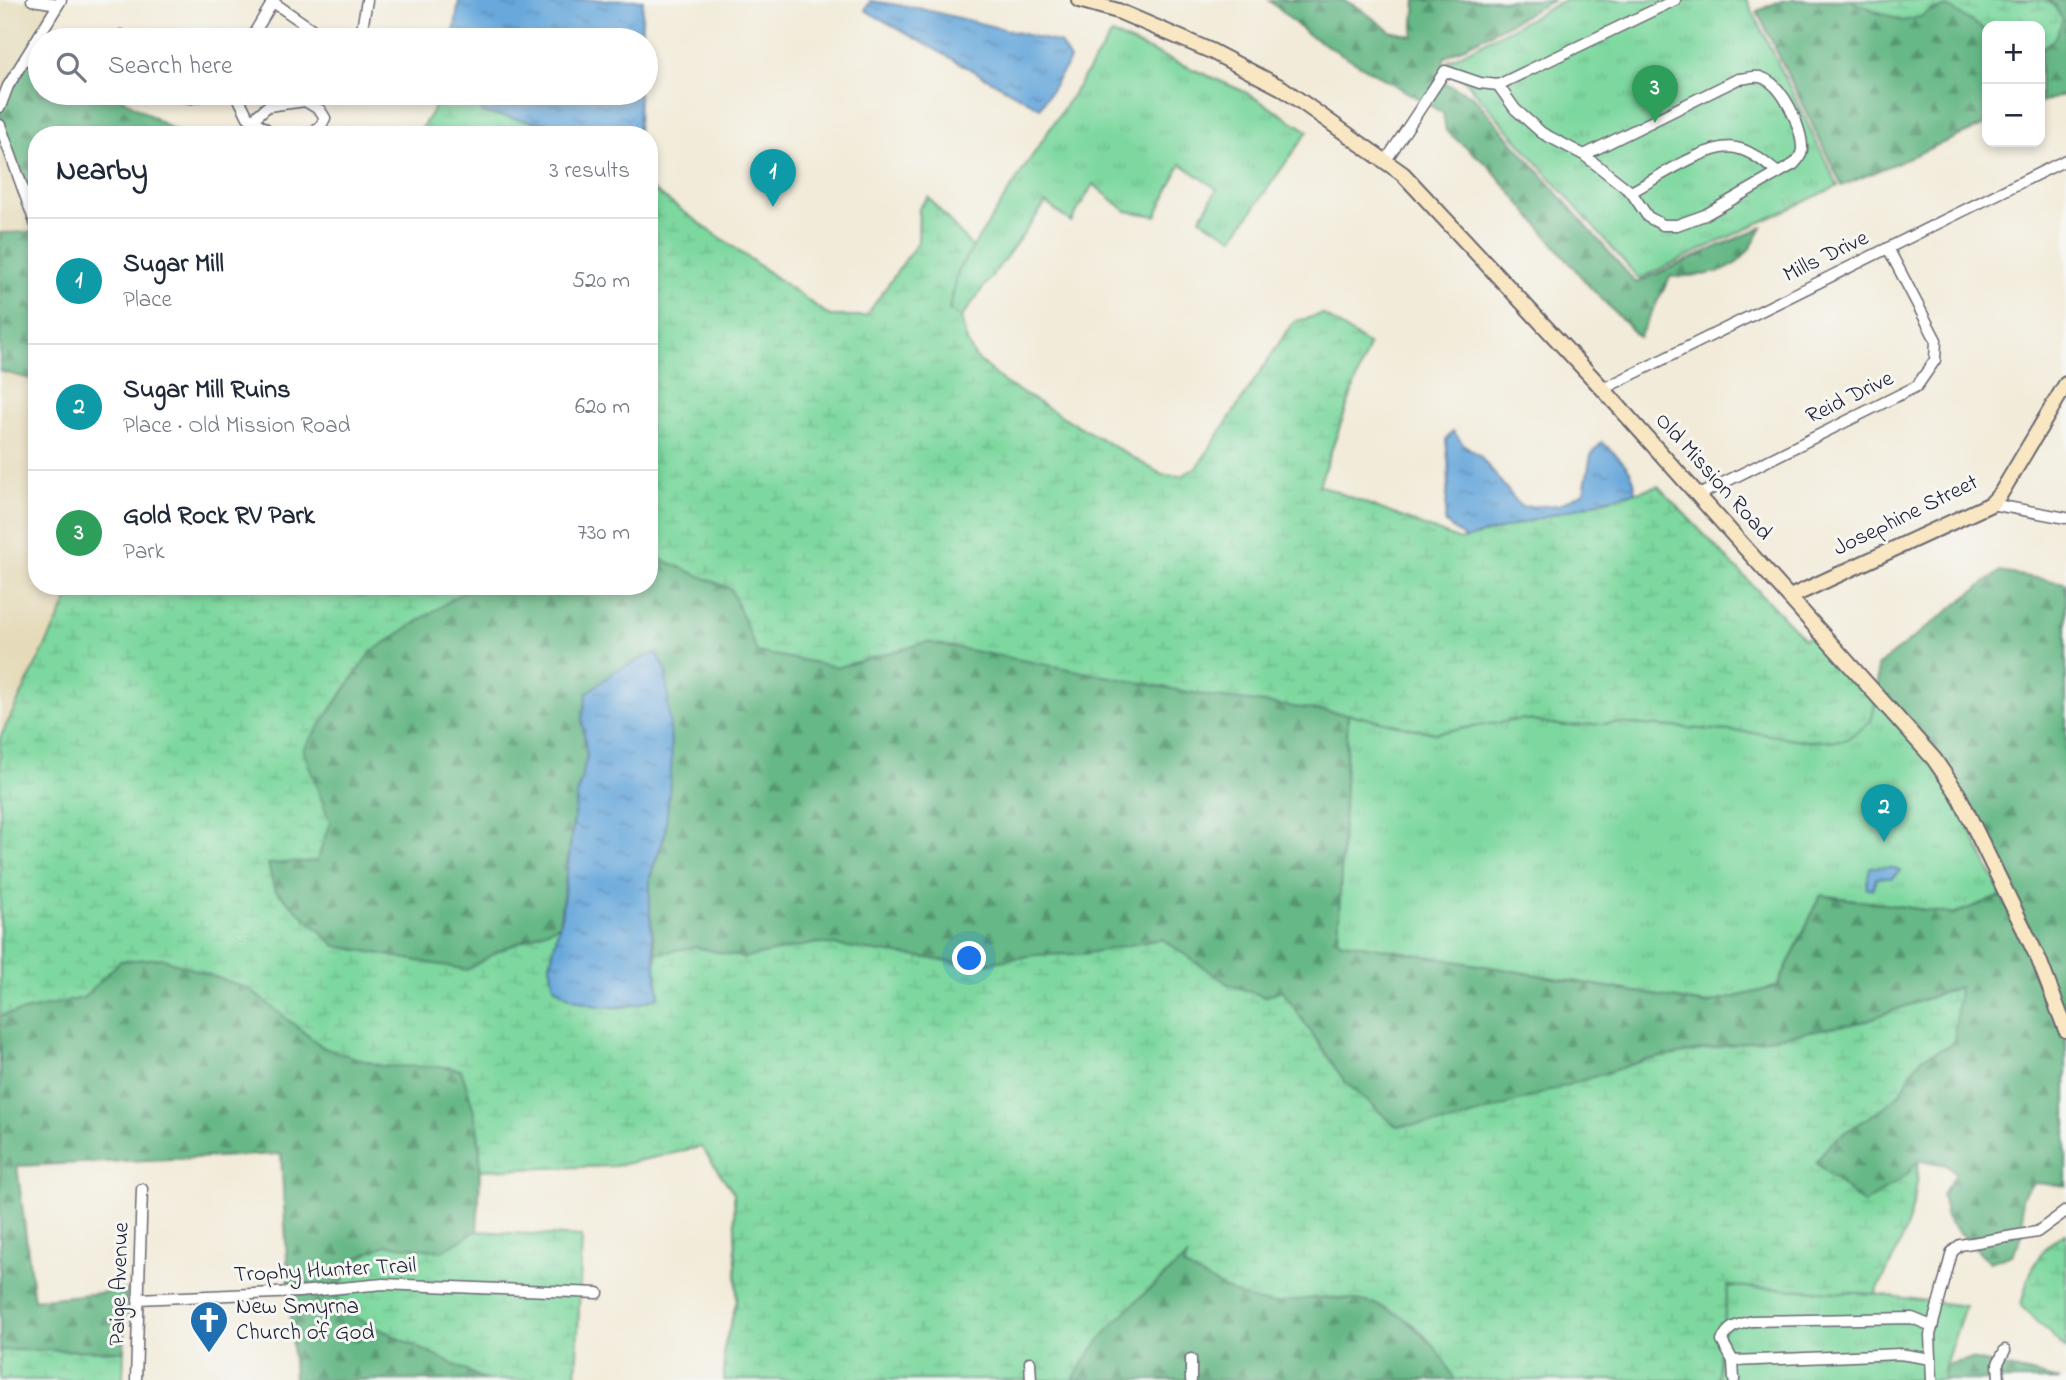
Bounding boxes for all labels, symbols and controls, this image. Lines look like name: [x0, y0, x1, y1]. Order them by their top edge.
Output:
map controls: [1982, 21, 2045, 147]
button: +: [1982, 21, 2045, 84]
search box: [28, 28, 658, 105]
icon: search: [52, 48, 90, 86]
text: Search here: [108, 48, 233, 86]
pin: 3: [1632, 65, 1678, 123]
button: −: [1982, 84, 2045, 147]
pin: 1: [750, 149, 796, 207]
text: Nearby: [56, 150, 148, 194]
text: 3 results: [549, 155, 630, 188]
street label: Mills Drive: [1778, 222, 1875, 292]
text: Sugar Mill: [123, 246, 224, 284]
text: 1: [75, 265, 83, 298]
text: 520 m: [572, 265, 630, 298]
text: Place: [123, 284, 172, 317]
street label: Reid Drive: [1801, 362, 1900, 433]
text: Sugar Mill Ruins: [123, 372, 290, 410]
text: 2: [73, 391, 85, 424]
text: 620 m: [575, 391, 630, 424]
street label: Old Mission Road: [1646, 406, 1780, 548]
text: Place · Old Mission Road: [123, 410, 351, 443]
street label: Josephine Street: [1828, 467, 1984, 565]
text: Gold Rock RV Park: [123, 498, 315, 536]
text: 3: [74, 517, 84, 550]
text: 730 m: [577, 517, 630, 550]
text: Park: [123, 536, 165, 569]
pin: 2: [1861, 784, 1907, 842]
your location: [952, 941, 986, 975]
street label: Paige Avenue: [101, 1221, 140, 1346]
street label: Trophy Hunter Trail: [233, 1250, 417, 1294]
place label: New Smyrna Church of God: [236, 1291, 374, 1350]
church icon: New Smyrna Church of God: [188, 1299, 230, 1354]

